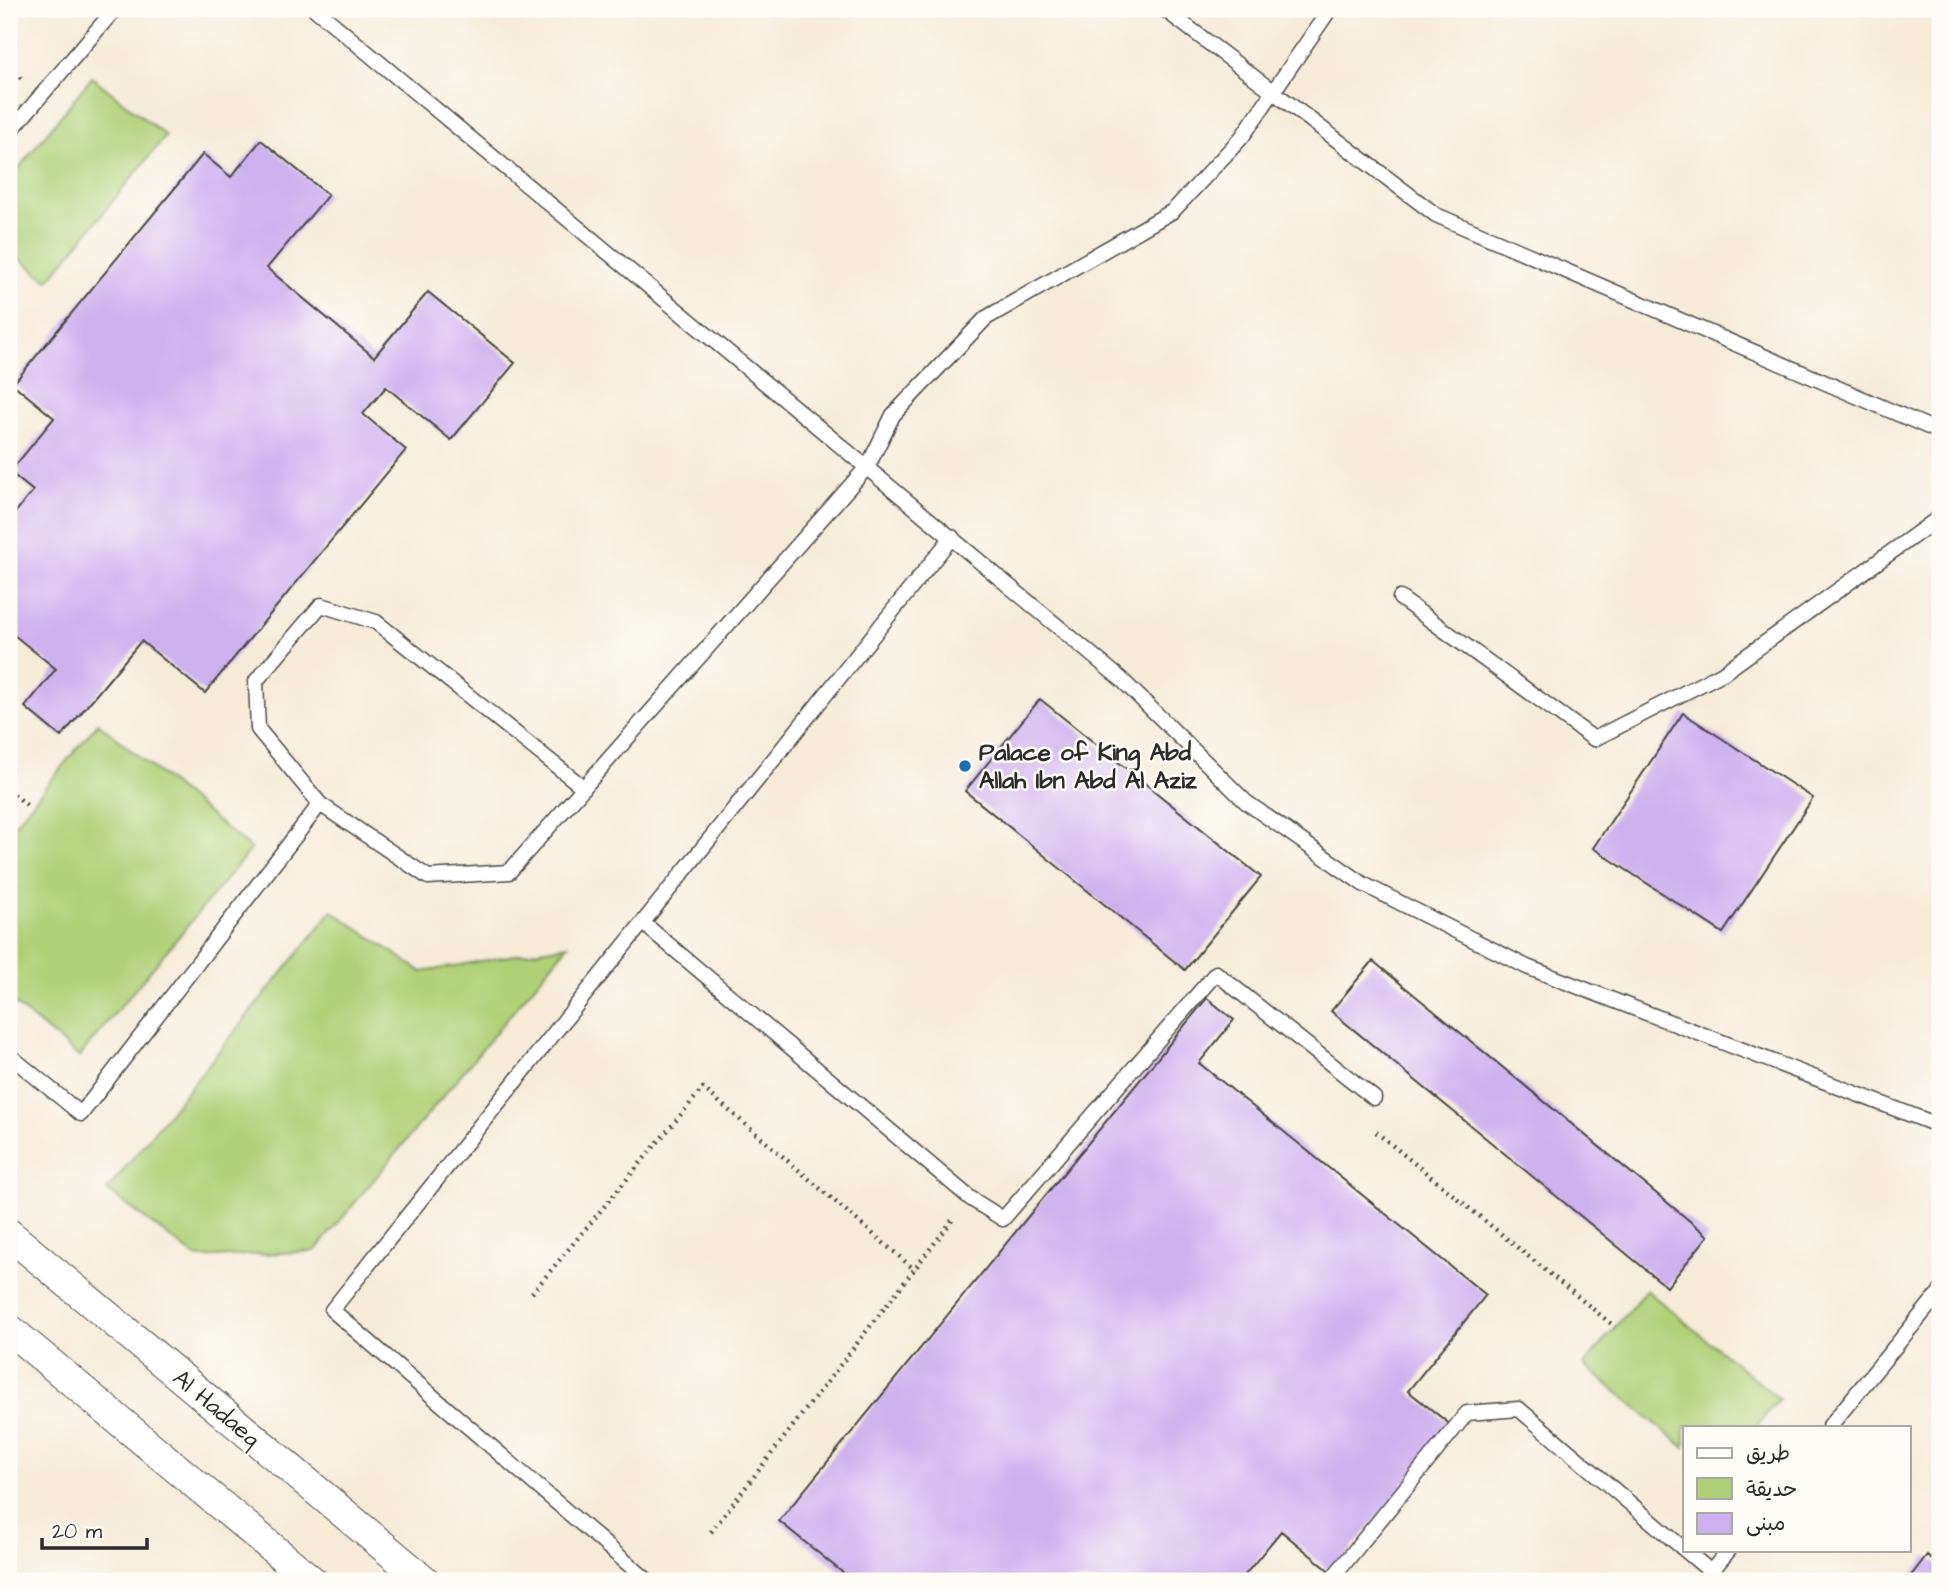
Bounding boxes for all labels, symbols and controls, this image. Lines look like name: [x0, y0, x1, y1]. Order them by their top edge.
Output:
place label: Palace of King Abd Allah Ibn Abd Al Aziz: [979, 736, 1198, 798]
marker: Palace of King Abd Allah Ibn Abd Al Aziz: [957, 758, 973, 774]
street label: Al Hadaeq: [165, 1362, 268, 1456]
legend: [1683, 1426, 1910, 1552]
text: طريق: [1746, 1439, 1790, 1468]
text: حديقة: [1746, 1475, 1797, 1504]
scale bar: [42, 1506, 147, 1550]
text: مبنى: [1746, 1509, 1785, 1538]
text: 20 m: [52, 1517, 103, 1546]

